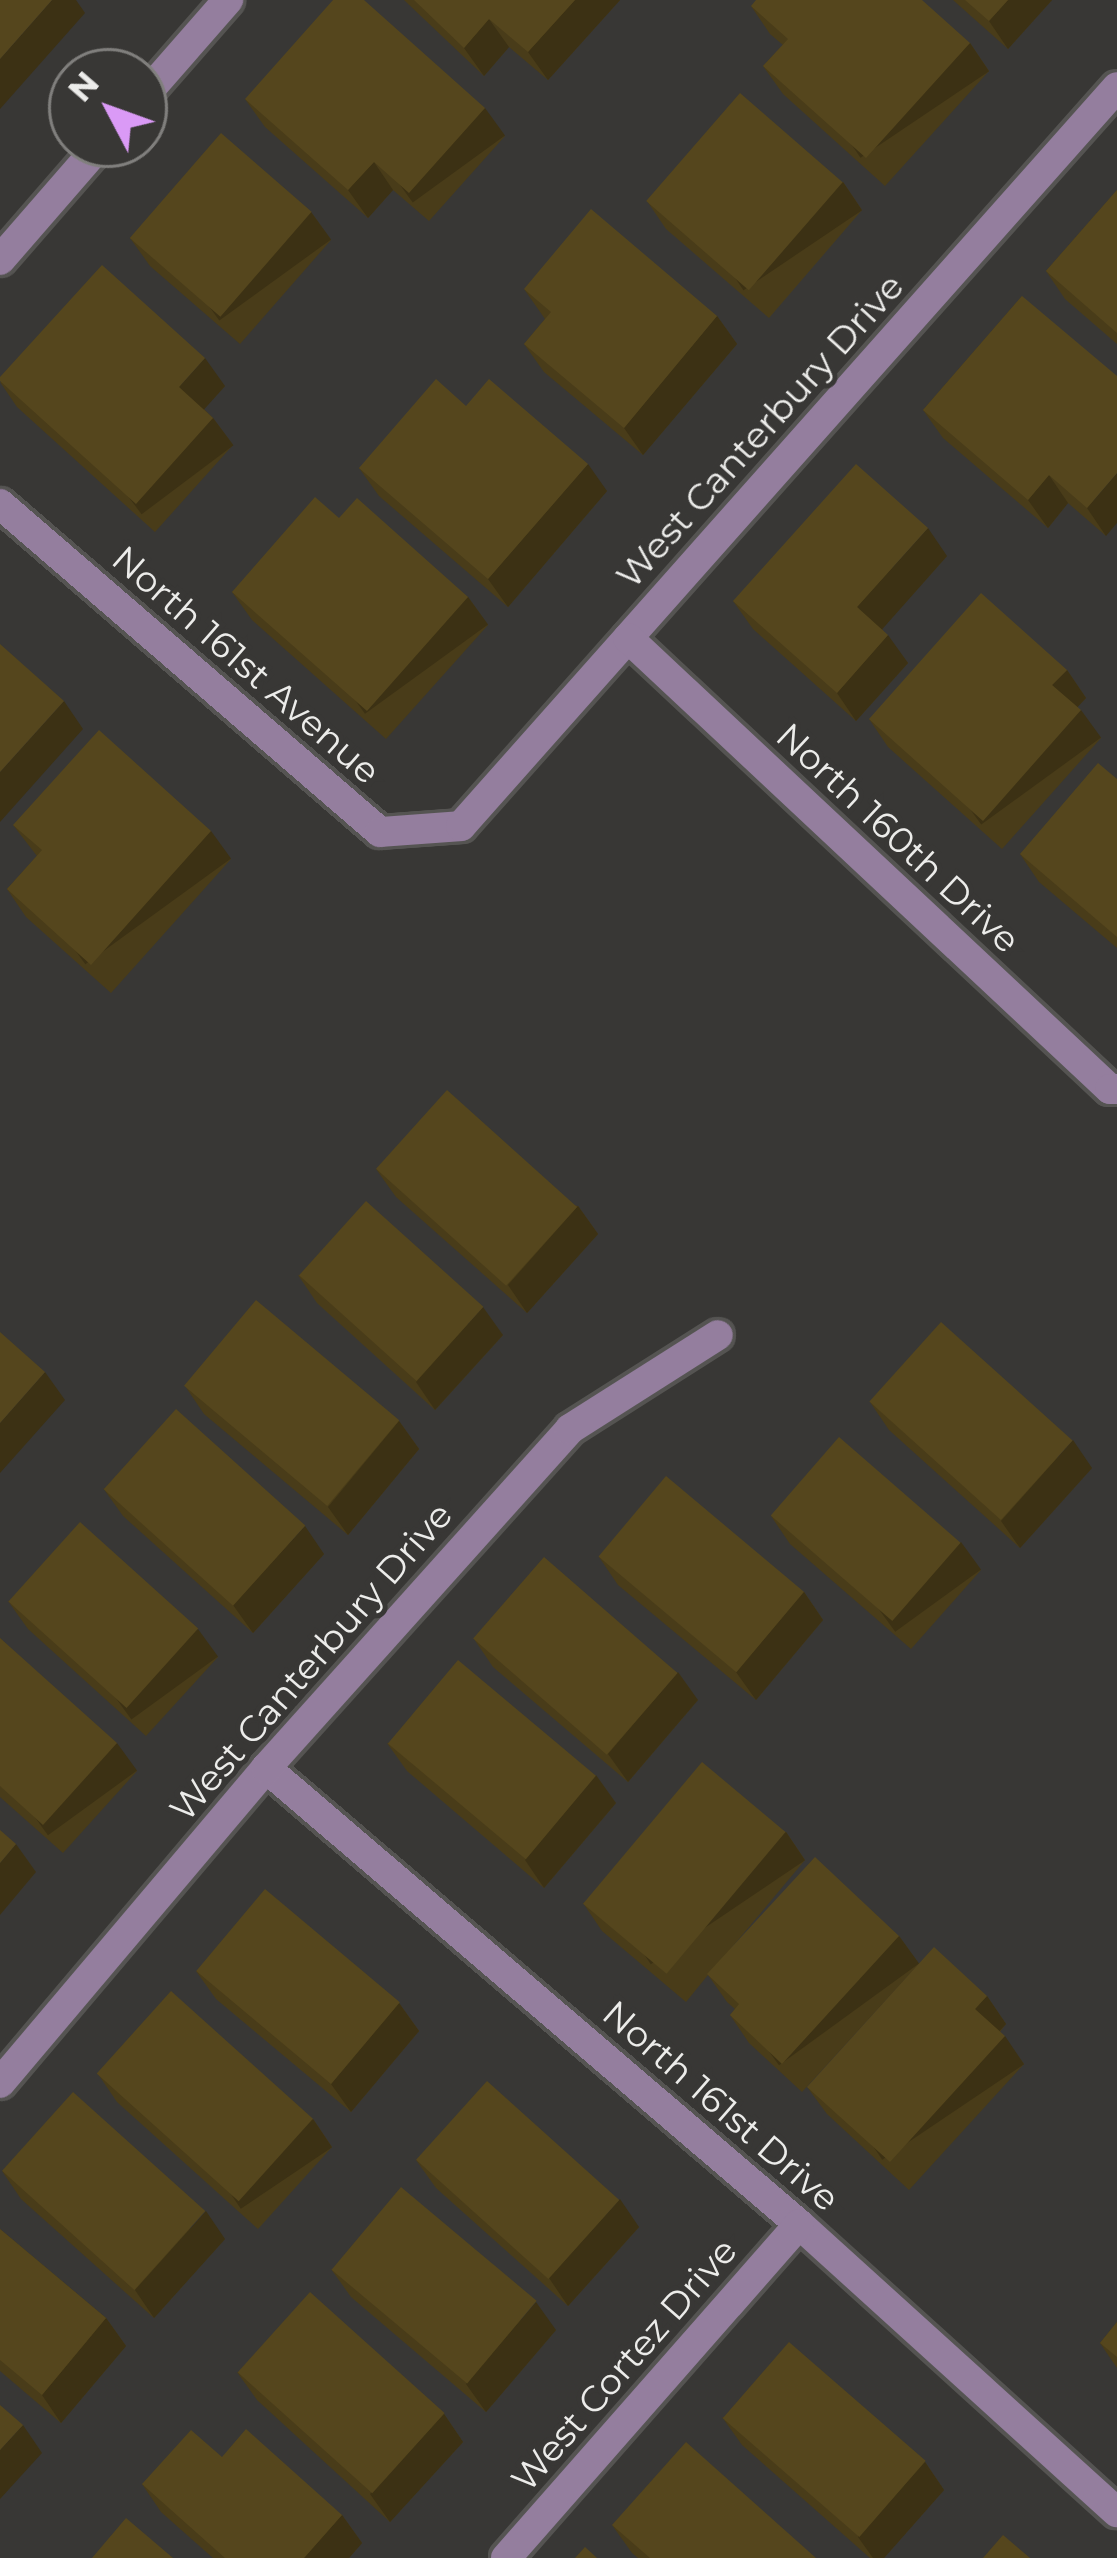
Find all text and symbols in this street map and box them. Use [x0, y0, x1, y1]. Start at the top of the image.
north arrow [48, 48, 168, 168]
text: N [59, 63, 107, 110]
street label: West Canterbury Drive [607, 265, 913, 597]
street label: North 161st Avenue [103, 537, 389, 793]
street label: North 160th Drive [767, 714, 1029, 962]
street label: West Canterbury Drive [161, 1494, 461, 1830]
street label: North 161st Drive [594, 1992, 848, 2220]
street label: West Cortez Drive [502, 2230, 746, 2500]

